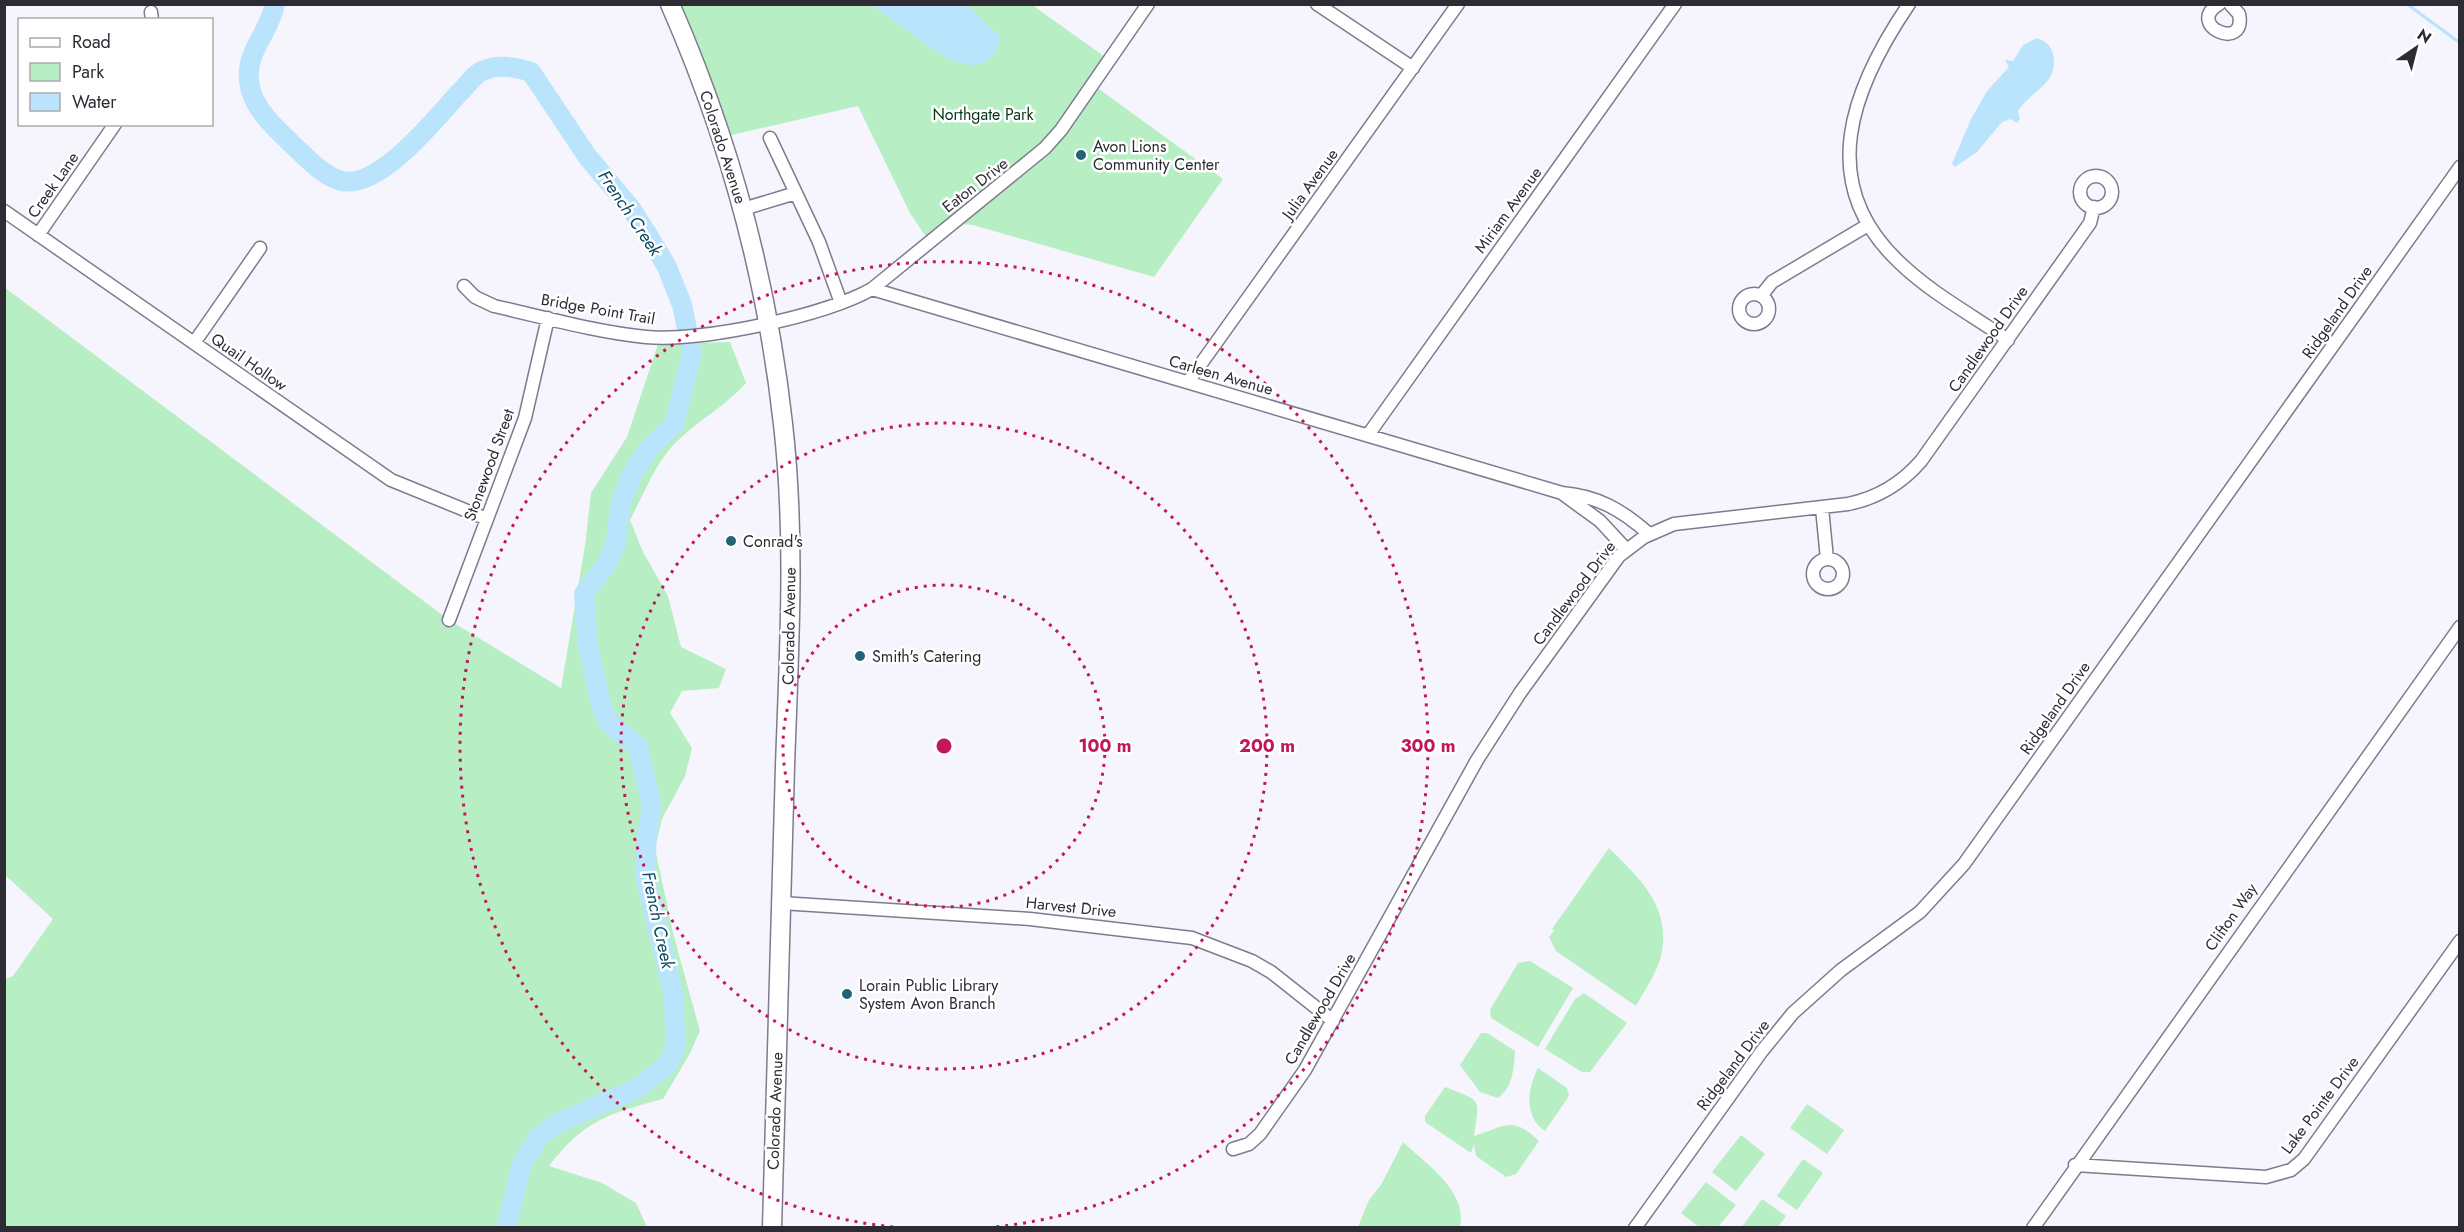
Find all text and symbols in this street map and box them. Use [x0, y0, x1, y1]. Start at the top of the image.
legend [18, 18, 213, 126]
north arrow [2386, 18, 2446, 78]
text: N [2413, 23, 2436, 49]
text: Road [72, 29, 111, 55]
text: Park [72, 59, 104, 85]
street label: Colorado Avenue [694, 87, 752, 207]
text: Water [72, 89, 117, 115]
park label: Northgate Park [932, 103, 1034, 126]
place label: Avon Lions Community Center [1093, 135, 1220, 176]
street label: Julia Avenue [1275, 144, 1344, 226]
street label: Creek Lane [22, 147, 84, 223]
marker: Avon Lions Community Center [1074, 148, 1088, 162]
street label: Eaton Drive [937, 152, 1013, 218]
street label: Miriam Avenue [1469, 162, 1547, 258]
water label: French Creek [592, 165, 669, 262]
street label: Ridgeland Drive [2296, 261, 2378, 363]
street label: Candlewood Drive [1943, 281, 2033, 397]
street label: Bridge Point Trail [539, 288, 657, 330]
street label: Quail Hollow [206, 327, 292, 397]
street label: Carleen Avenue [1166, 349, 1276, 401]
street label: Stonewood Street [458, 405, 520, 524]
place label: Conrad's [743, 530, 803, 553]
marker: Conrad's [724, 534, 738, 548]
street label: Candlewood Drive [1527, 536, 1621, 650]
street label: Colorado Avenue [776, 567, 802, 685]
place label: Smith's Catering [872, 645, 981, 668]
marker: Smith's Catering [853, 649, 867, 663]
street label: Ridgeland Drive [2014, 657, 2096, 759]
text: 100 m [1078, 733, 1132, 759]
text: 200 m [1239, 733, 1295, 759]
text: 300 m [1400, 733, 1456, 759]
centre of rings [934, 736, 954, 756]
water label: French Creek [635, 869, 681, 972]
street label: Clifton Way [2199, 878, 2263, 956]
street label: Harvest Drive [1025, 891, 1117, 923]
street label: Candlewood Drive [1279, 949, 1361, 1069]
place label: Lorain Public Library System Avon Branch [859, 974, 999, 1015]
marker: Lorain Public Library System Avon Branch [840, 987, 854, 1001]
street label: Ridgeland Drive [1691, 1015, 1775, 1115]
street label: Lake Pointe Drive [2276, 1051, 2364, 1159]
street label: Colorado Avenue [761, 1052, 789, 1170]

